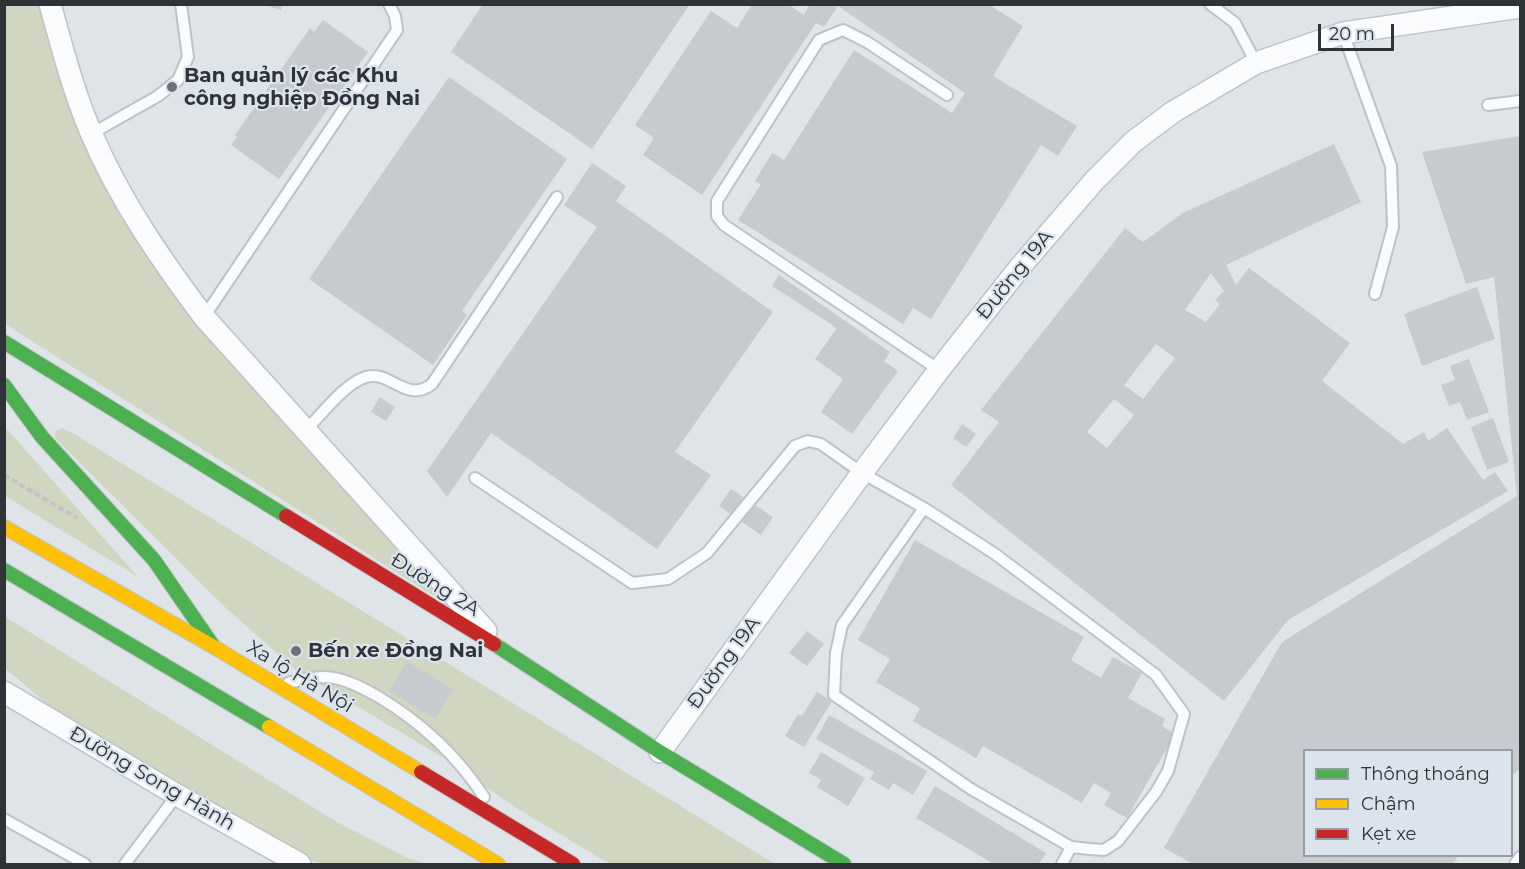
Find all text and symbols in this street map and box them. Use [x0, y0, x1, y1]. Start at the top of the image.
scale bar [1321, 12, 1398, 50]
text: 20 m [1329, 23, 1375, 45]
place label: Ban quản lý các Khu công nghiệp Đồng Nai [184, 64, 420, 111]
marker: Ban quản lý các Khu công nghiệp Đồng Nai [165, 80, 179, 94]
street label: Đường 19A [972, 225, 1058, 325]
street label: Đường 2A [386, 548, 484, 622]
street label: Đường 19A [682, 612, 766, 714]
street label: Xa lộ Hà Nội [242, 636, 358, 718]
place label: Bến xe Đồng Nai [308, 639, 483, 663]
marker: Bến xe Đồng Nai [289, 644, 303, 658]
street label: Đường Song Hành [65, 722, 239, 836]
legend [1303, 749, 1513, 857]
text: Thông thoáng [1361, 763, 1490, 785]
text: Chậm [1361, 793, 1416, 815]
text: Kẹt xe [1361, 823, 1416, 845]

